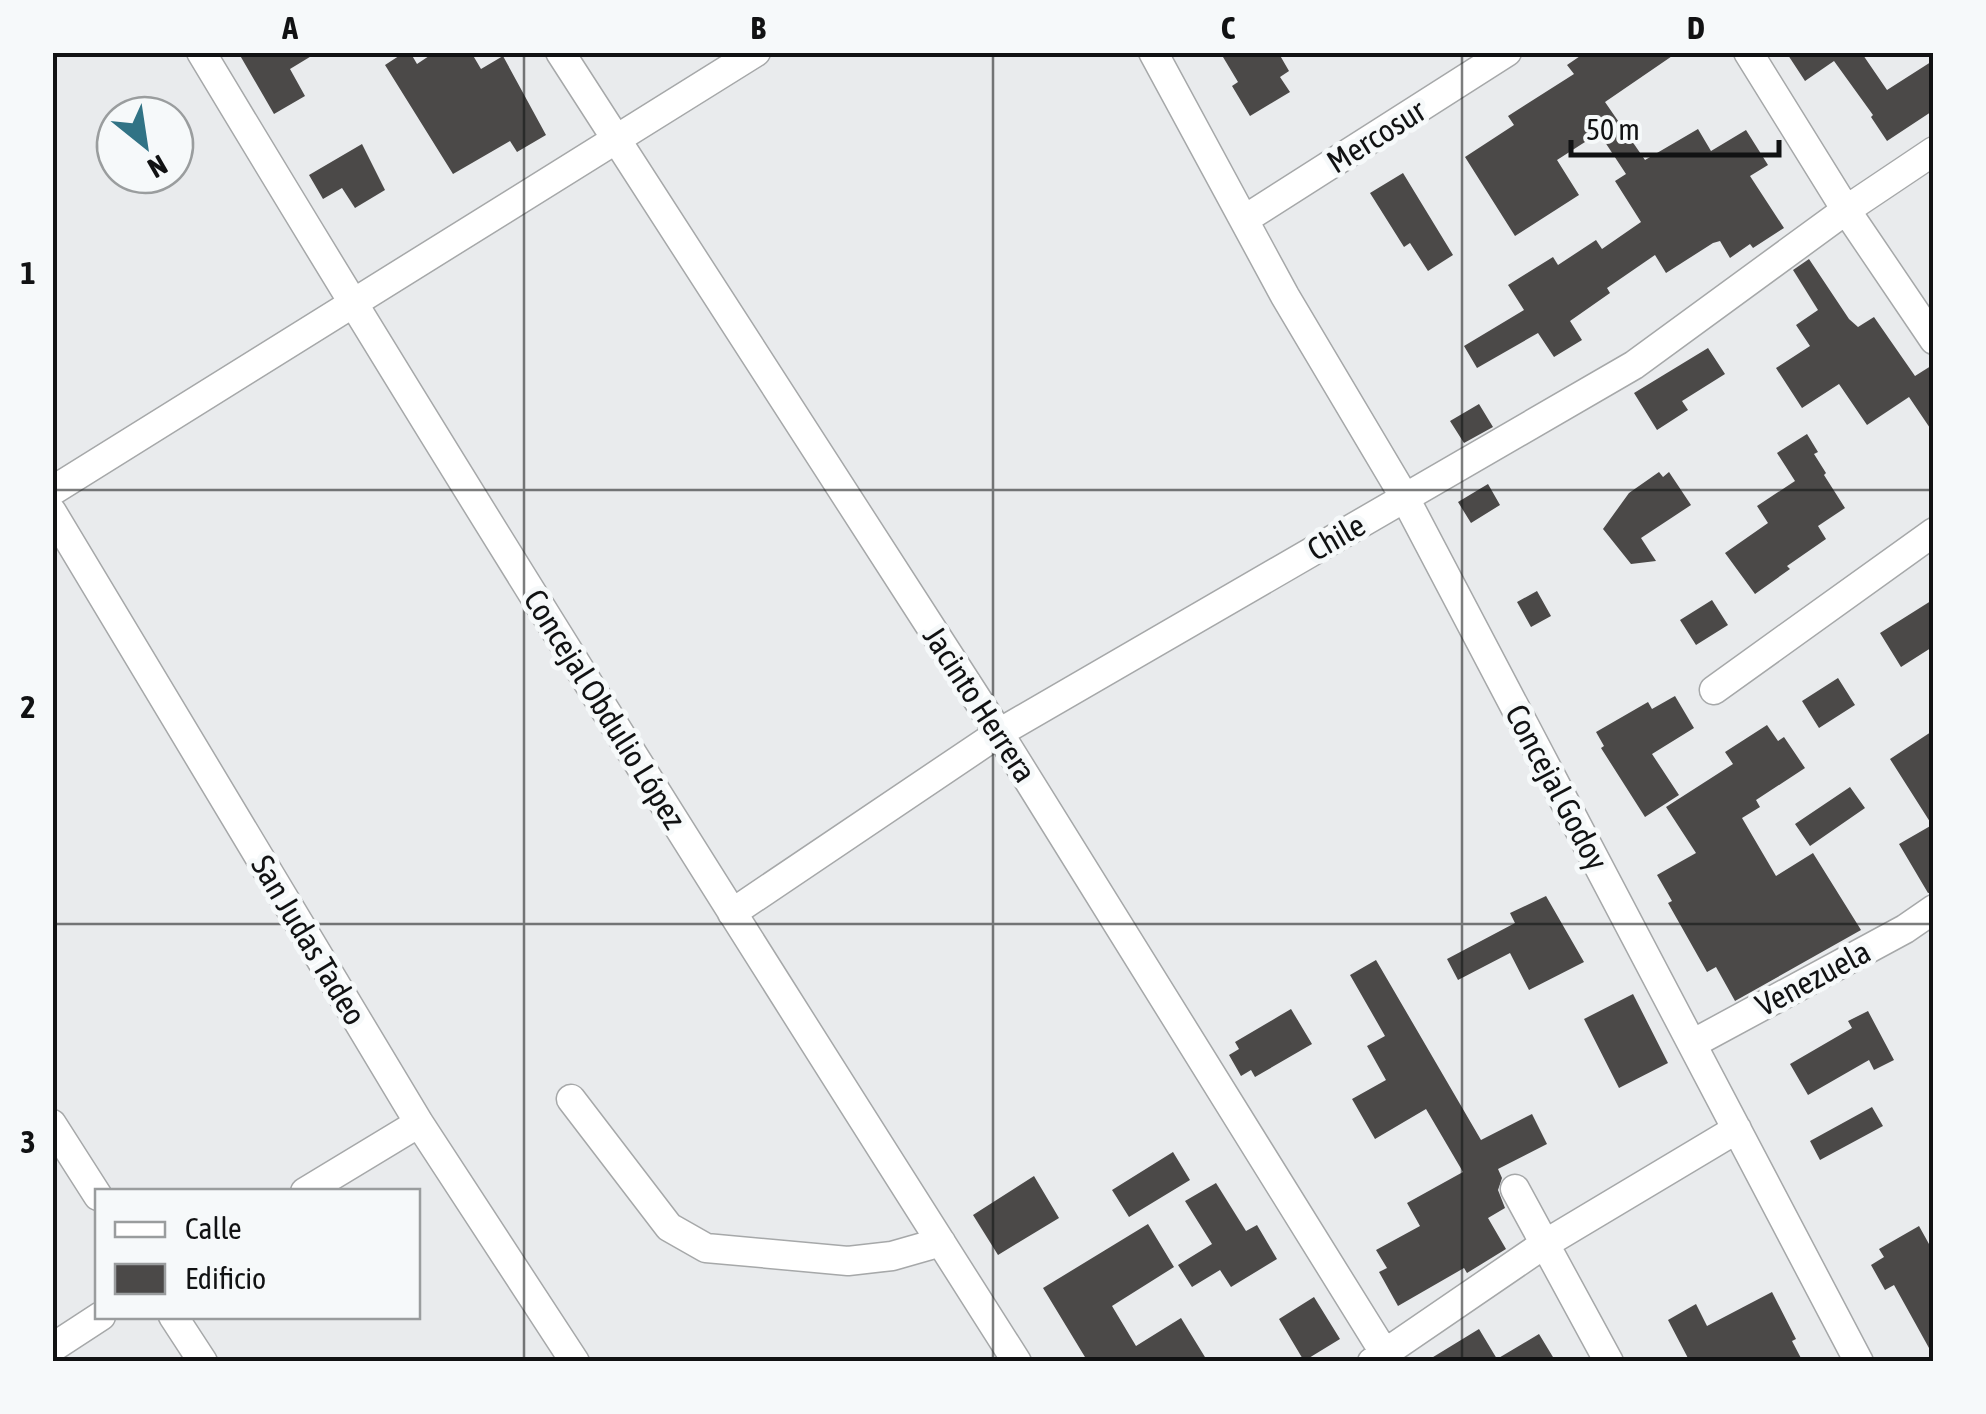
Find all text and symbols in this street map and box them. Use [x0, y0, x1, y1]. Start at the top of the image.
text: A [281, 9, 298, 46]
text: B [750, 9, 766, 46]
text: C [1221, 9, 1236, 46]
text: D [1687, 9, 1705, 46]
street label: Mercosur [1320, 91, 1432, 180]
north arrow [95, 95, 195, 195]
scale bar [1571, 95, 1778, 157]
text: 50 m [1586, 112, 1640, 146]
text: N [142, 149, 173, 185]
text: 1 [20, 254, 36, 291]
street label: Chile [1301, 506, 1371, 568]
street label: Concejal Obdulio López [516, 583, 694, 836]
street label: Jacinto Herrera [916, 619, 1044, 789]
text: 2 [20, 688, 36, 725]
street label: Concejal Godoy [1498, 698, 1616, 876]
street label: San Judas Tadeo [244, 849, 374, 1031]
street label: Venezuela [1749, 933, 1877, 1023]
text: 3 [20, 1123, 36, 1160]
legend [95, 1189, 420, 1319]
text: Calle [185, 1211, 242, 1245]
text: Edificio [185, 1261, 266, 1295]

